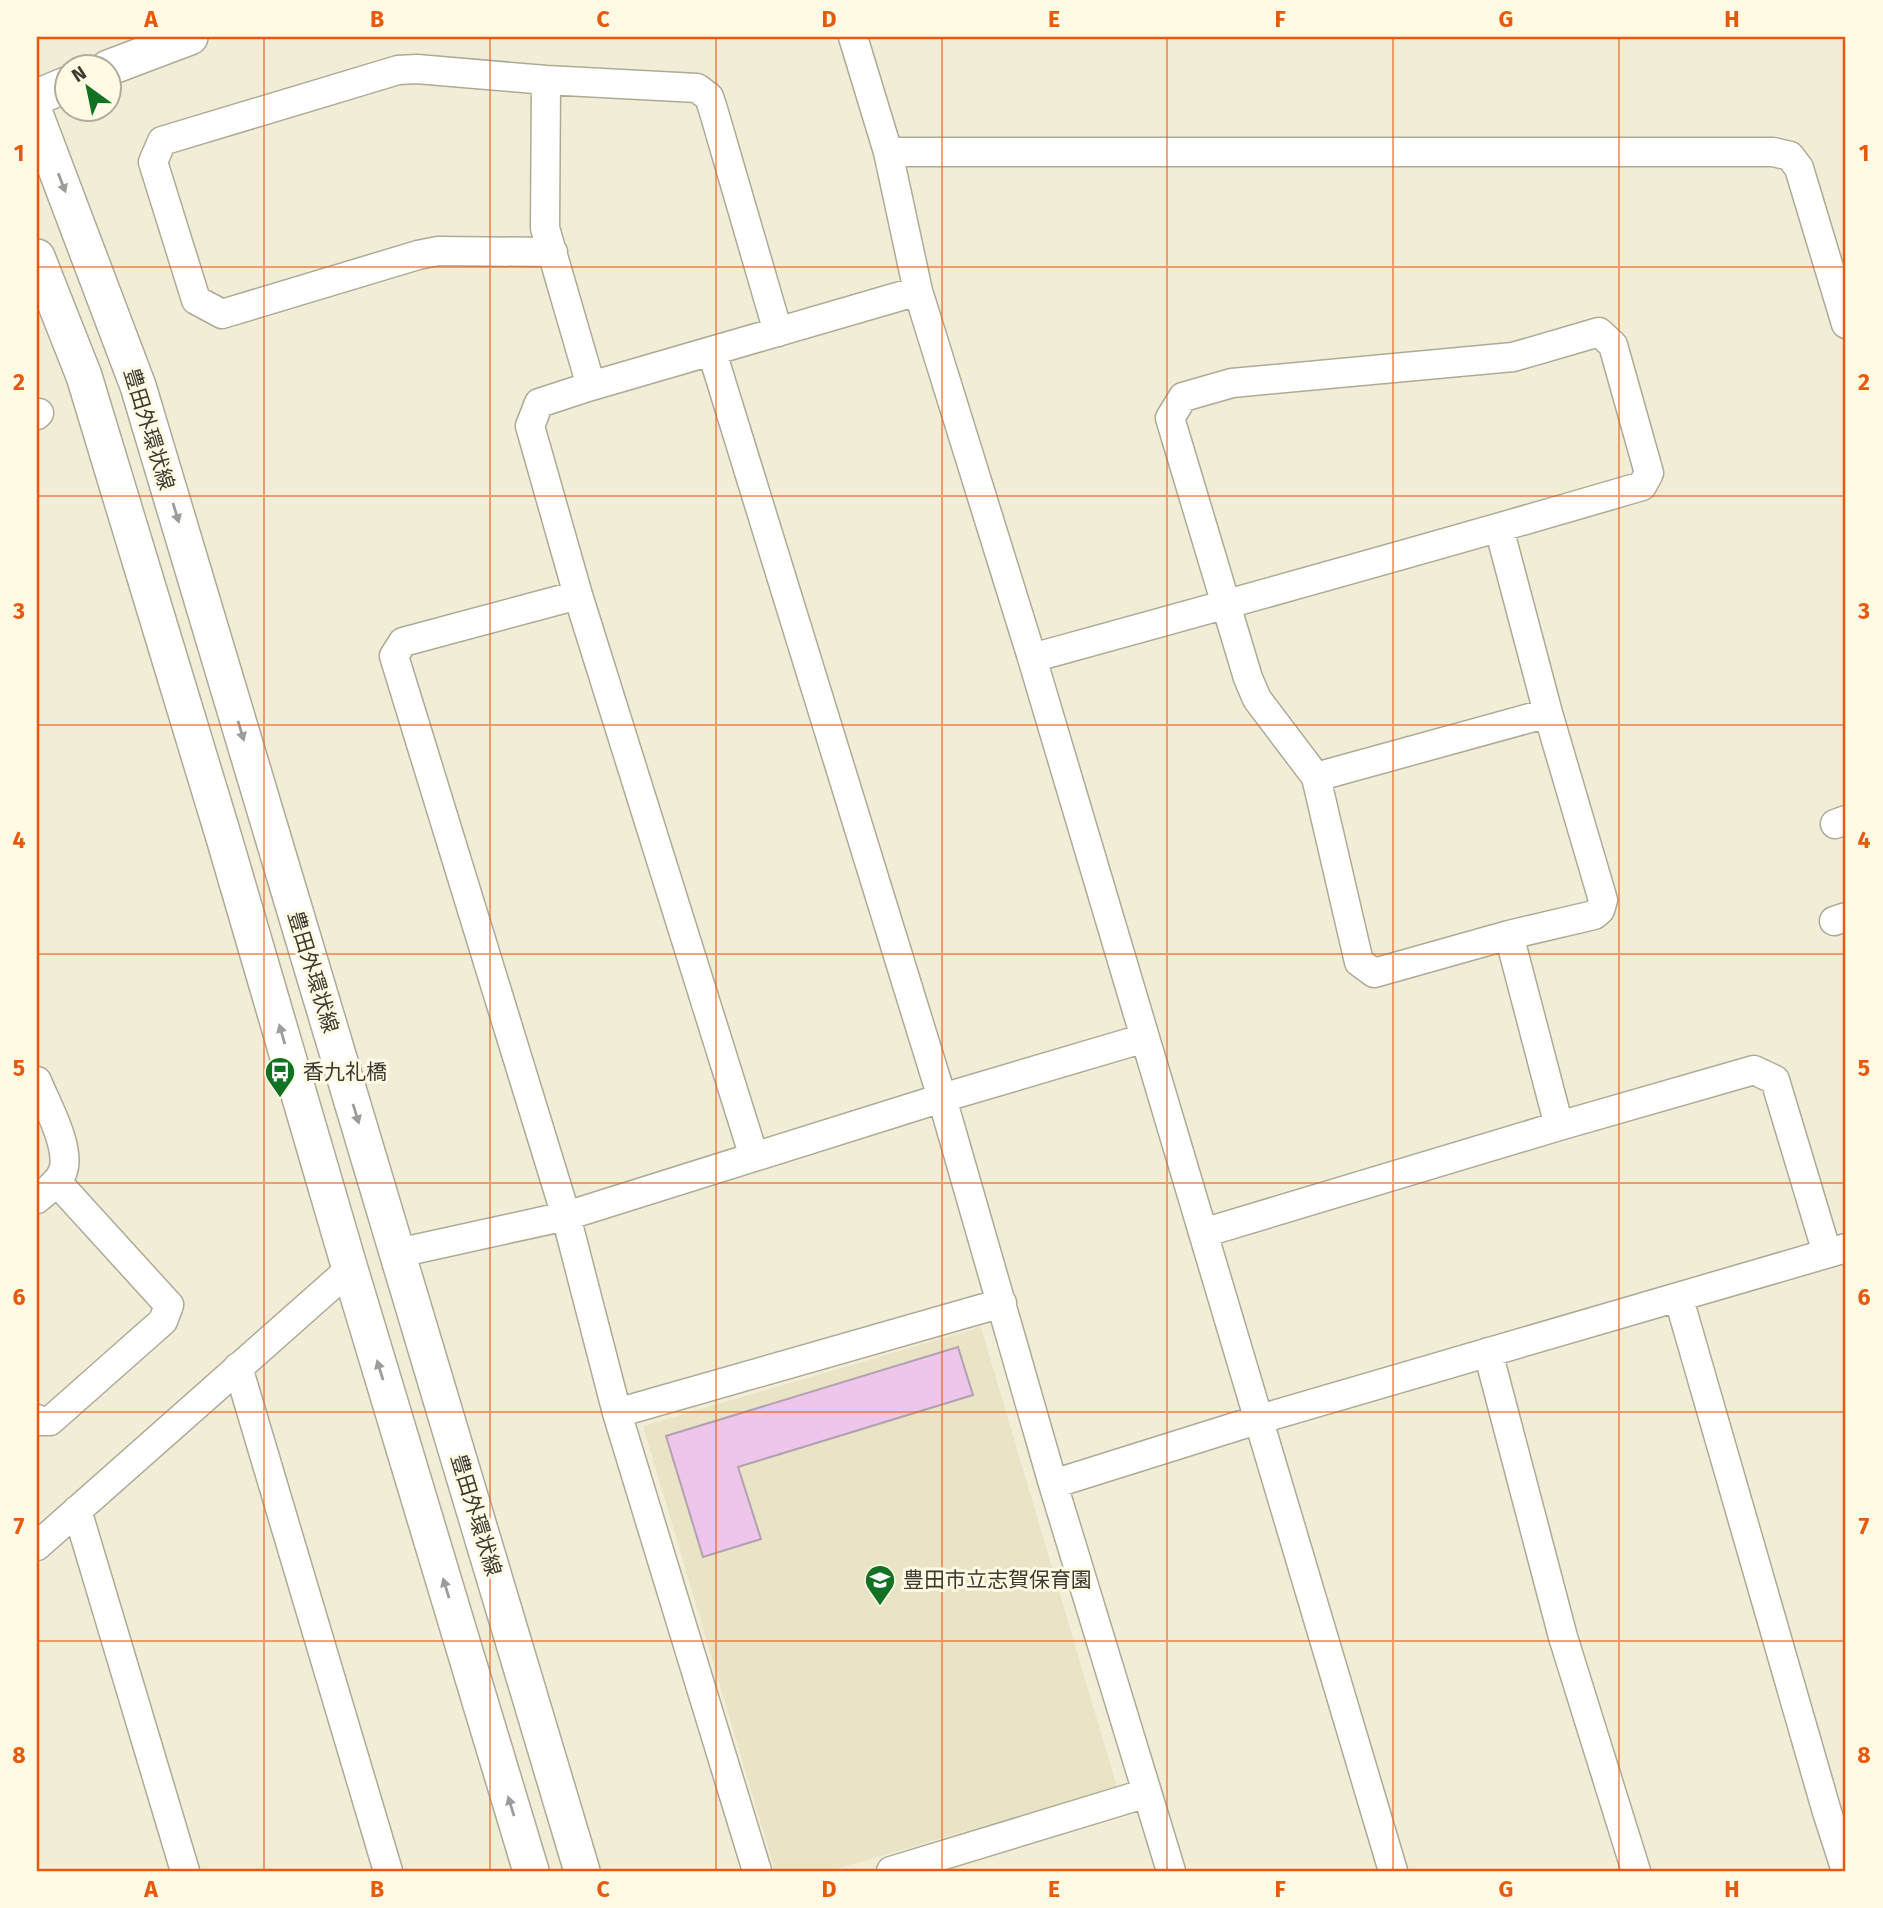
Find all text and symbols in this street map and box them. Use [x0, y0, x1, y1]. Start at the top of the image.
text: A [143, 5, 158, 33]
text: B [370, 5, 384, 33]
text: C [596, 5, 610, 33]
text: D [822, 5, 837, 33]
text: E [1048, 5, 1060, 33]
text: F [1274, 5, 1286, 33]
text: G [1499, 5, 1513, 33]
text: H [1724, 5, 1740, 33]
north arrow [52, 52, 122, 122]
text: N [67, 61, 91, 87]
text: 1 [14, 139, 24, 167]
text: 1 [1859, 139, 1869, 167]
one-way arrow [56, 172, 67, 193]
street label: 豊田外環状線 [118, 365, 180, 493]
text: 2 [13, 368, 25, 396]
text: 2 [1858, 368, 1870, 396]
one-way arrow [171, 503, 181, 524]
text: 3 [12, 597, 25, 625]
text: 3 [1857, 597, 1870, 625]
one-way arrow [237, 721, 247, 742]
text: 4 [13, 826, 26, 854]
text: 4 [1858, 826, 1871, 854]
street label: 豊田外環状線 [282, 908, 344, 1036]
one-way arrow [276, 1024, 286, 1045]
text: 5 [13, 1054, 25, 1082]
text: 5 [1858, 1054, 1870, 1082]
bus stop icon: 香九礼橋 [263, 1055, 297, 1099]
place label: 香九礼橋 [303, 1059, 387, 1085]
one-way arrow [351, 1103, 361, 1124]
text: 6 [13, 1283, 26, 1311]
text: 6 [1858, 1283, 1871, 1311]
one-way arrow [375, 1359, 385, 1380]
street label: 豊田外環状線 [445, 1451, 507, 1579]
text: 7 [14, 1512, 25, 1540]
text: 7 [1859, 1512, 1870, 1540]
school or university icon: 豊田市立志賀保育園 [863, 1563, 897, 1607]
place label: 豊田市立志賀保育園 [903, 1567, 1092, 1593]
one-way arrow [440, 1577, 450, 1598]
text: 8 [12, 1741, 26, 1769]
text: 8 [1857, 1741, 1871, 1769]
one-way arrow [506, 1795, 516, 1816]
text: A [143, 1875, 158, 1903]
text: B [370, 1875, 384, 1903]
text: C [596, 1875, 610, 1903]
text: D [822, 1875, 837, 1903]
text: E [1048, 1875, 1060, 1903]
text: F [1274, 1875, 1286, 1903]
text: G [1499, 1875, 1513, 1903]
text: H [1724, 1875, 1740, 1903]

